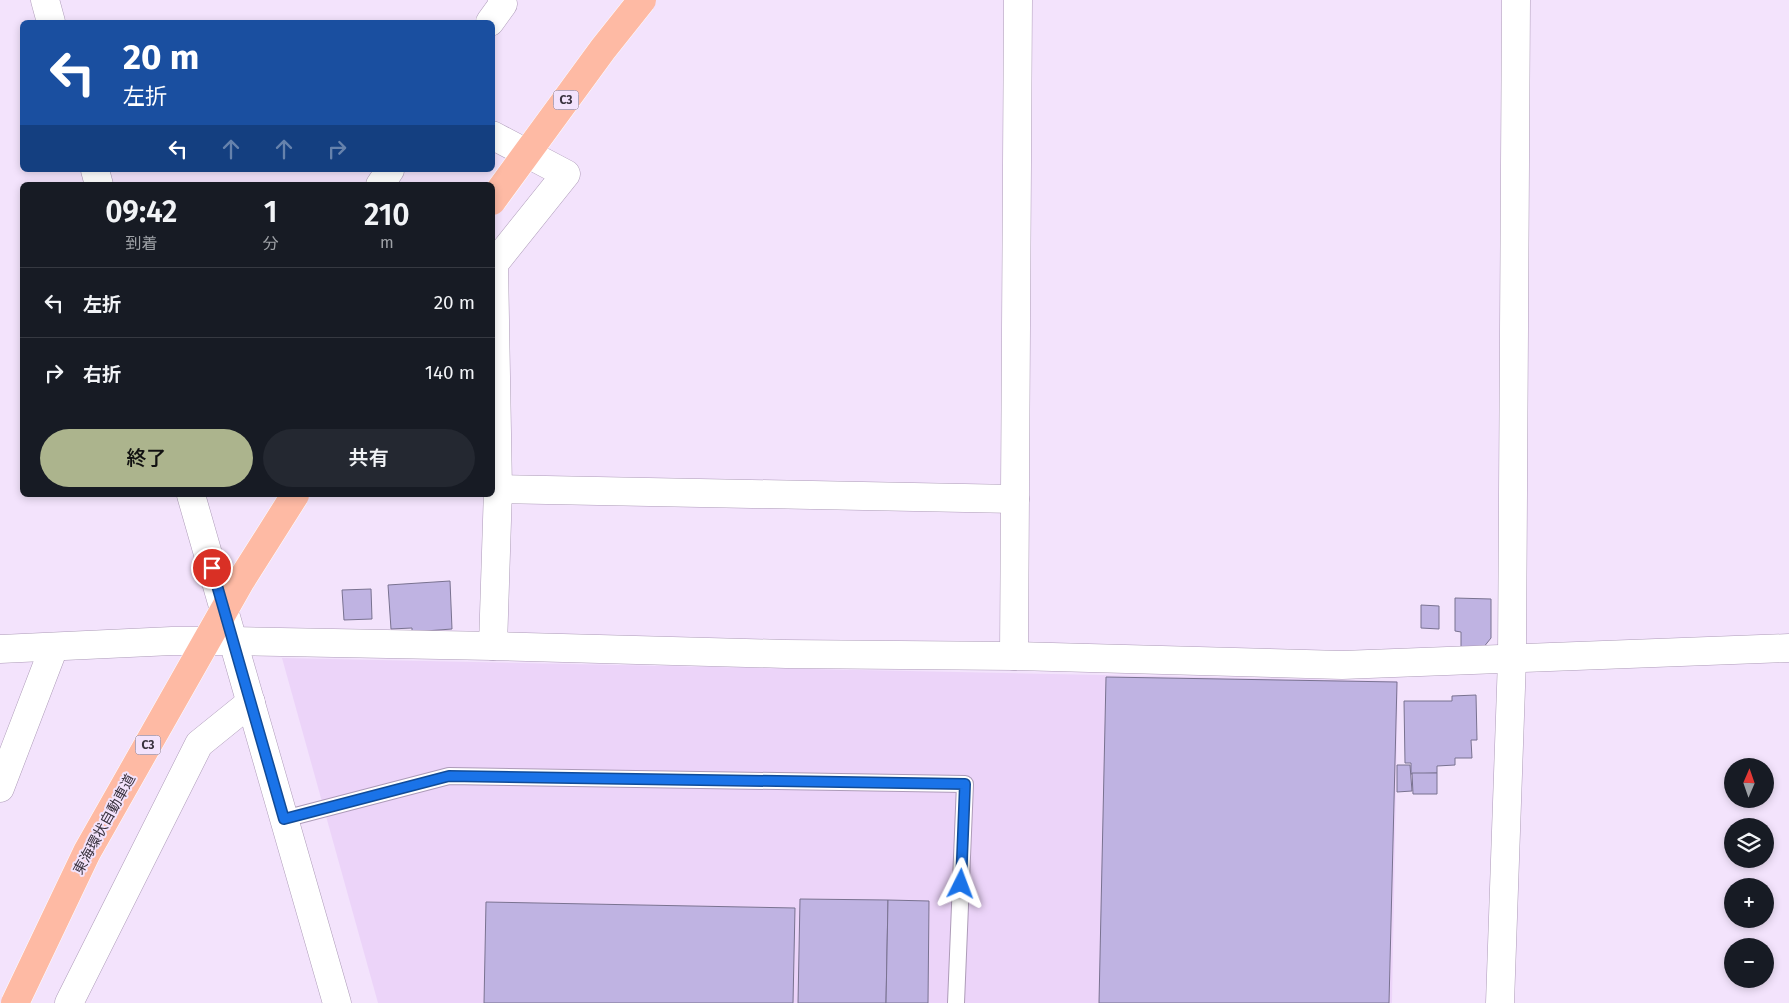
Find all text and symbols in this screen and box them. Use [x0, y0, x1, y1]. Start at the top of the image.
text: 20 m [123, 36, 199, 78]
icon: left [40, 40, 105, 105]
text: 左折 [123, 83, 167, 110]
road number: C3 [554, 90, 578, 110]
icon: left [164, 135, 192, 163]
icon: ahead [217, 135, 245, 163]
icon: ahead [270, 135, 298, 163]
icon: right [323, 135, 351, 163]
text: 09:42 [105, 194, 177, 230]
text: 1 [264, 194, 278, 230]
text: 210 [364, 197, 410, 233]
text: m [380, 233, 394, 252]
text: 到着 [125, 234, 157, 253]
text: 分 [263, 234, 279, 253]
icon: left [40, 289, 68, 317]
text: 20 m [434, 291, 475, 314]
text: 左折 [83, 293, 121, 316]
icon: right [40, 359, 68, 387]
text: 140 m [425, 361, 475, 384]
text: 右折 [83, 363, 121, 386]
button: 終了 [40, 429, 253, 487]
button: 共有 [263, 429, 475, 487]
pin [191, 547, 233, 589]
icon: arrive [198, 554, 226, 582]
road number: C3 [136, 736, 160, 754]
north arrow [1724, 758, 1774, 808]
map controls [1724, 758, 1774, 988]
street label: 東海環状自動車道 [70, 771, 139, 877]
button: layers [1724, 818, 1774, 868]
position arrow [934, 857, 986, 909]
button: + [1724, 878, 1774, 928]
button: − [1724, 938, 1774, 988]

